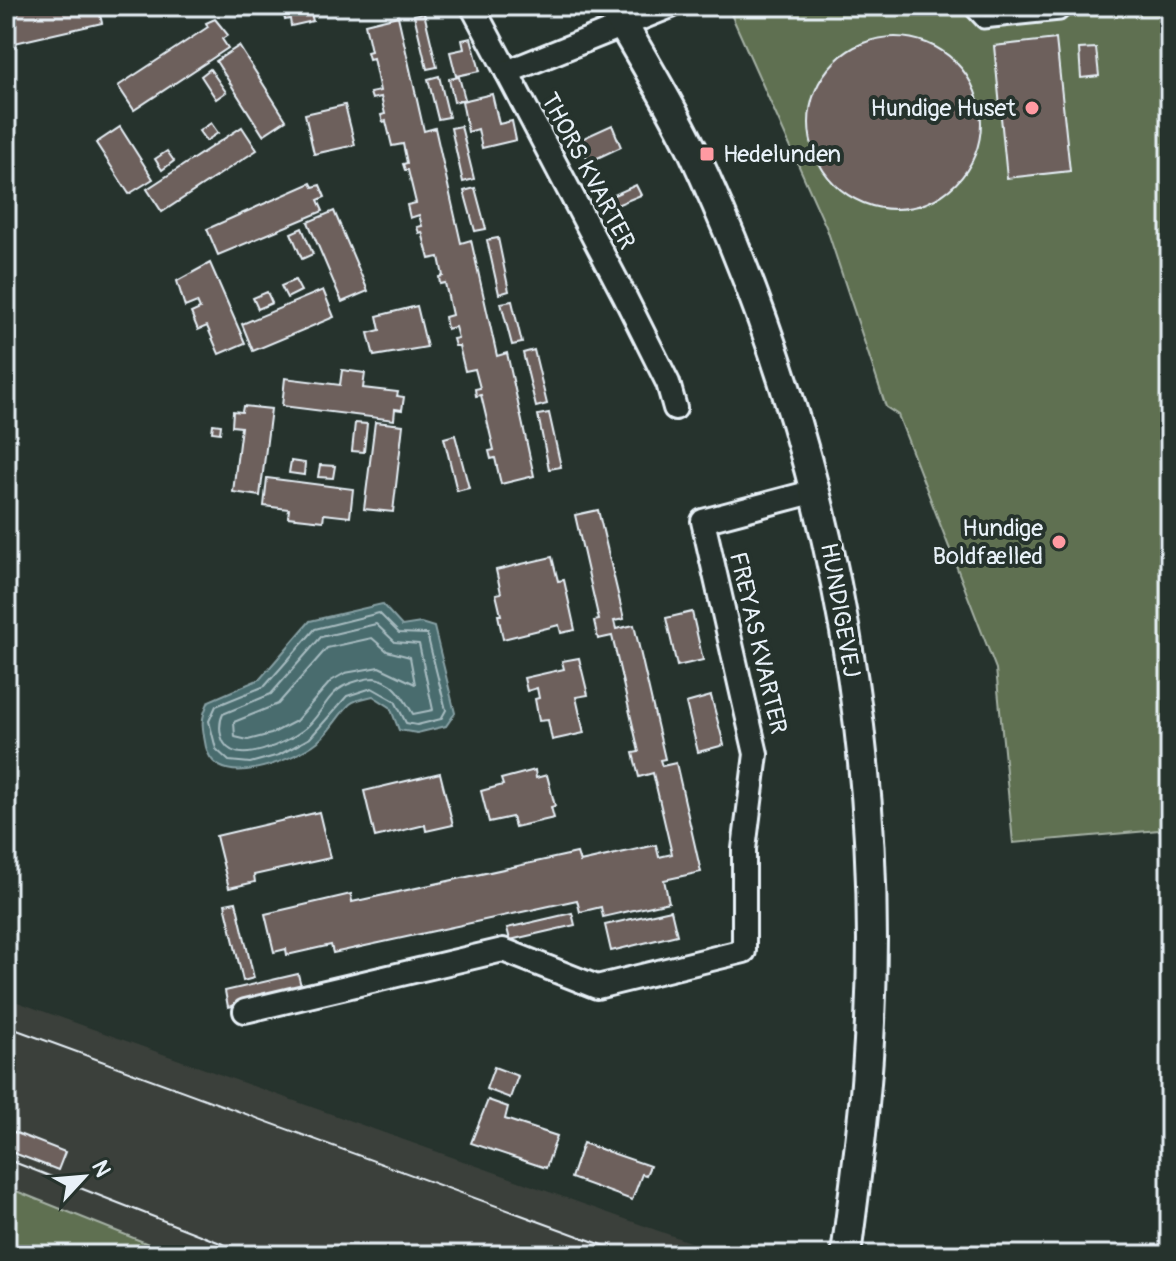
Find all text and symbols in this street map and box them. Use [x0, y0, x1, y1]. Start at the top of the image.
street label: THORS KVARTER [535, 88, 641, 254]
place label: Hundige Huset [871, 94, 1016, 123]
marker: Hundige Huset [1023, 99, 1041, 117]
place label: Hedelunden [723, 140, 841, 169]
marker: Hedelunden [698, 145, 716, 163]
place label: Hundige Boldfælled [933, 514, 1043, 571]
marker: Hundige Boldfælled [1050, 533, 1068, 551]
street label: HUNDIGEVEJ [814, 541, 866, 679]
street label: FREYAS KVARTER [723, 549, 793, 737]
north arrow [44, 1137, 124, 1217]
text: N [85, 1156, 117, 1182]

